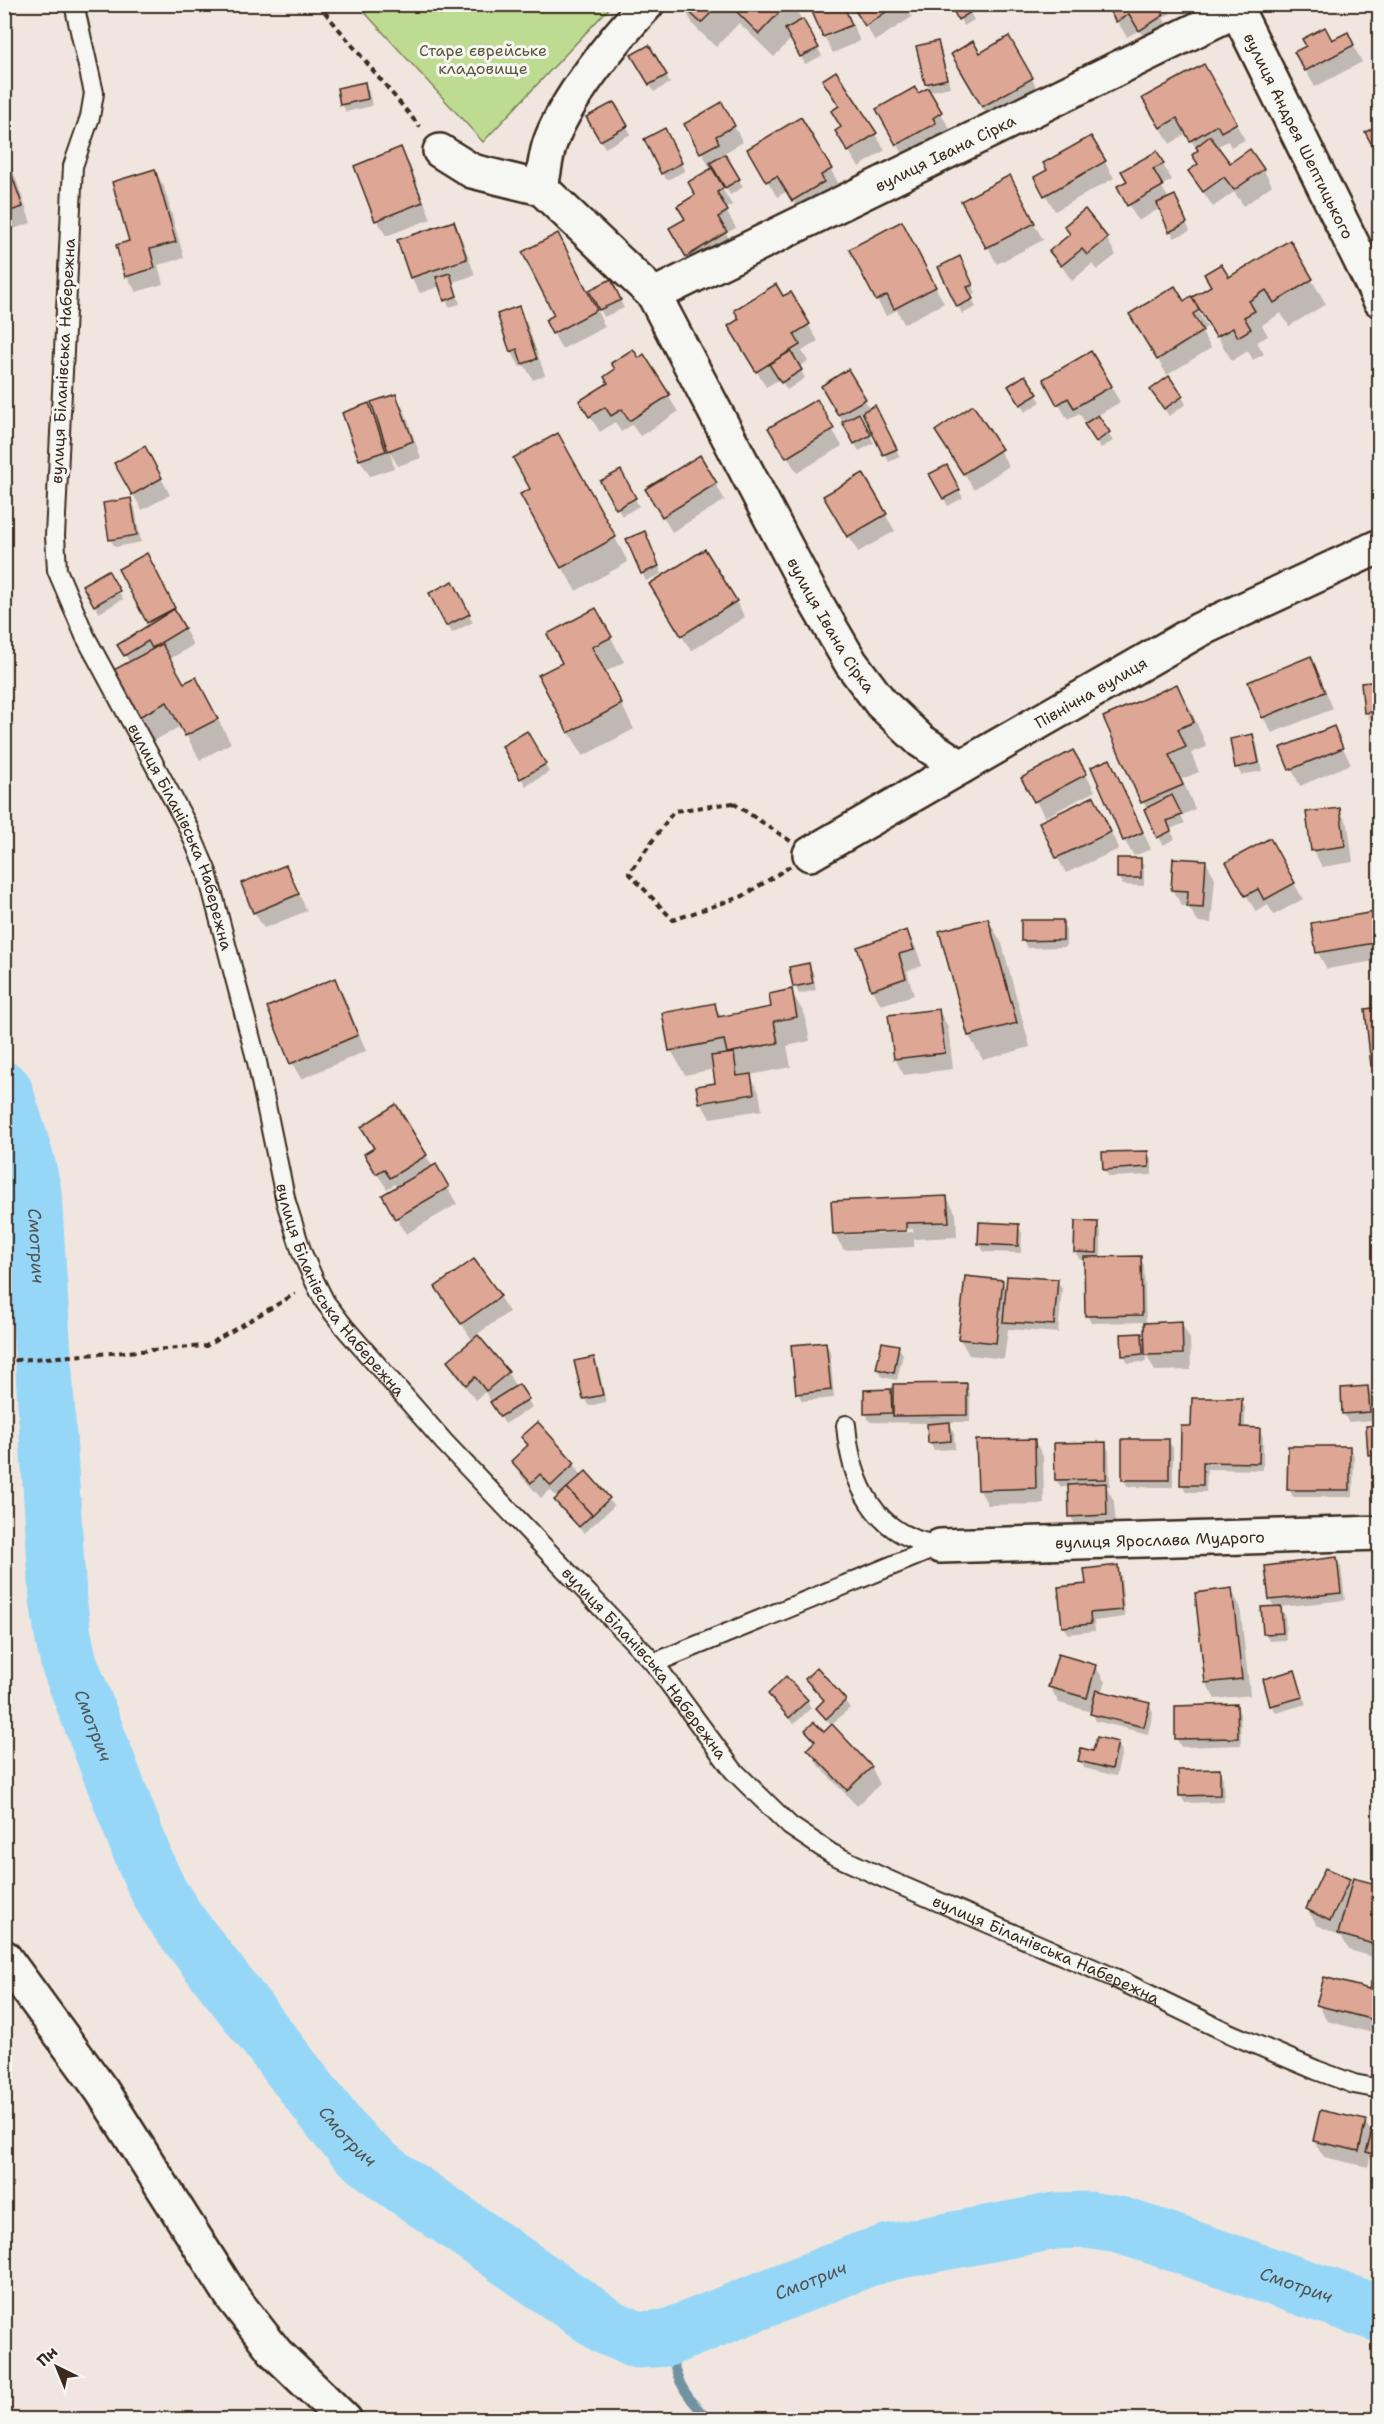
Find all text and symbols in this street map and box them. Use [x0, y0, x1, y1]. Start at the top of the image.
street label: вулиця Андрея Шептицького [1239, 29, 1359, 243]
park label: Старе єврейське кладовище [419, 40, 547, 79]
street label: вулиця Івана Сірка [871, 109, 1019, 196]
street label: вулиця Біланівська Набережна [46, 238, 80, 484]
street label: вулиця Івана Сірка [783, 554, 880, 697]
street label: Північна вулиця [1031, 652, 1151, 733]
street label: вулиця Біланівська Набережна [123, 719, 238, 953]
street label: вулиця Біланівська Набережна [272, 1181, 410, 1400]
water label: Смотрич [22, 1207, 51, 1284]
street label: вулиця Ярослава Мудрого [1055, 1526, 1265, 1553]
street label: вулиця Біланівська Набережна [557, 1562, 732, 1763]
water label: Смотрич [68, 1686, 118, 1766]
street label: вулиця Біланівська Набережна [930, 1890, 1163, 2009]
water label: Смотрич [313, 2101, 382, 2173]
water label: Смотрич [771, 2256, 850, 2306]
water label: Смотрич [1257, 2261, 1336, 2309]
north arrow [27, 2337, 87, 2397]
text: Пн [32, 2342, 62, 2371]

